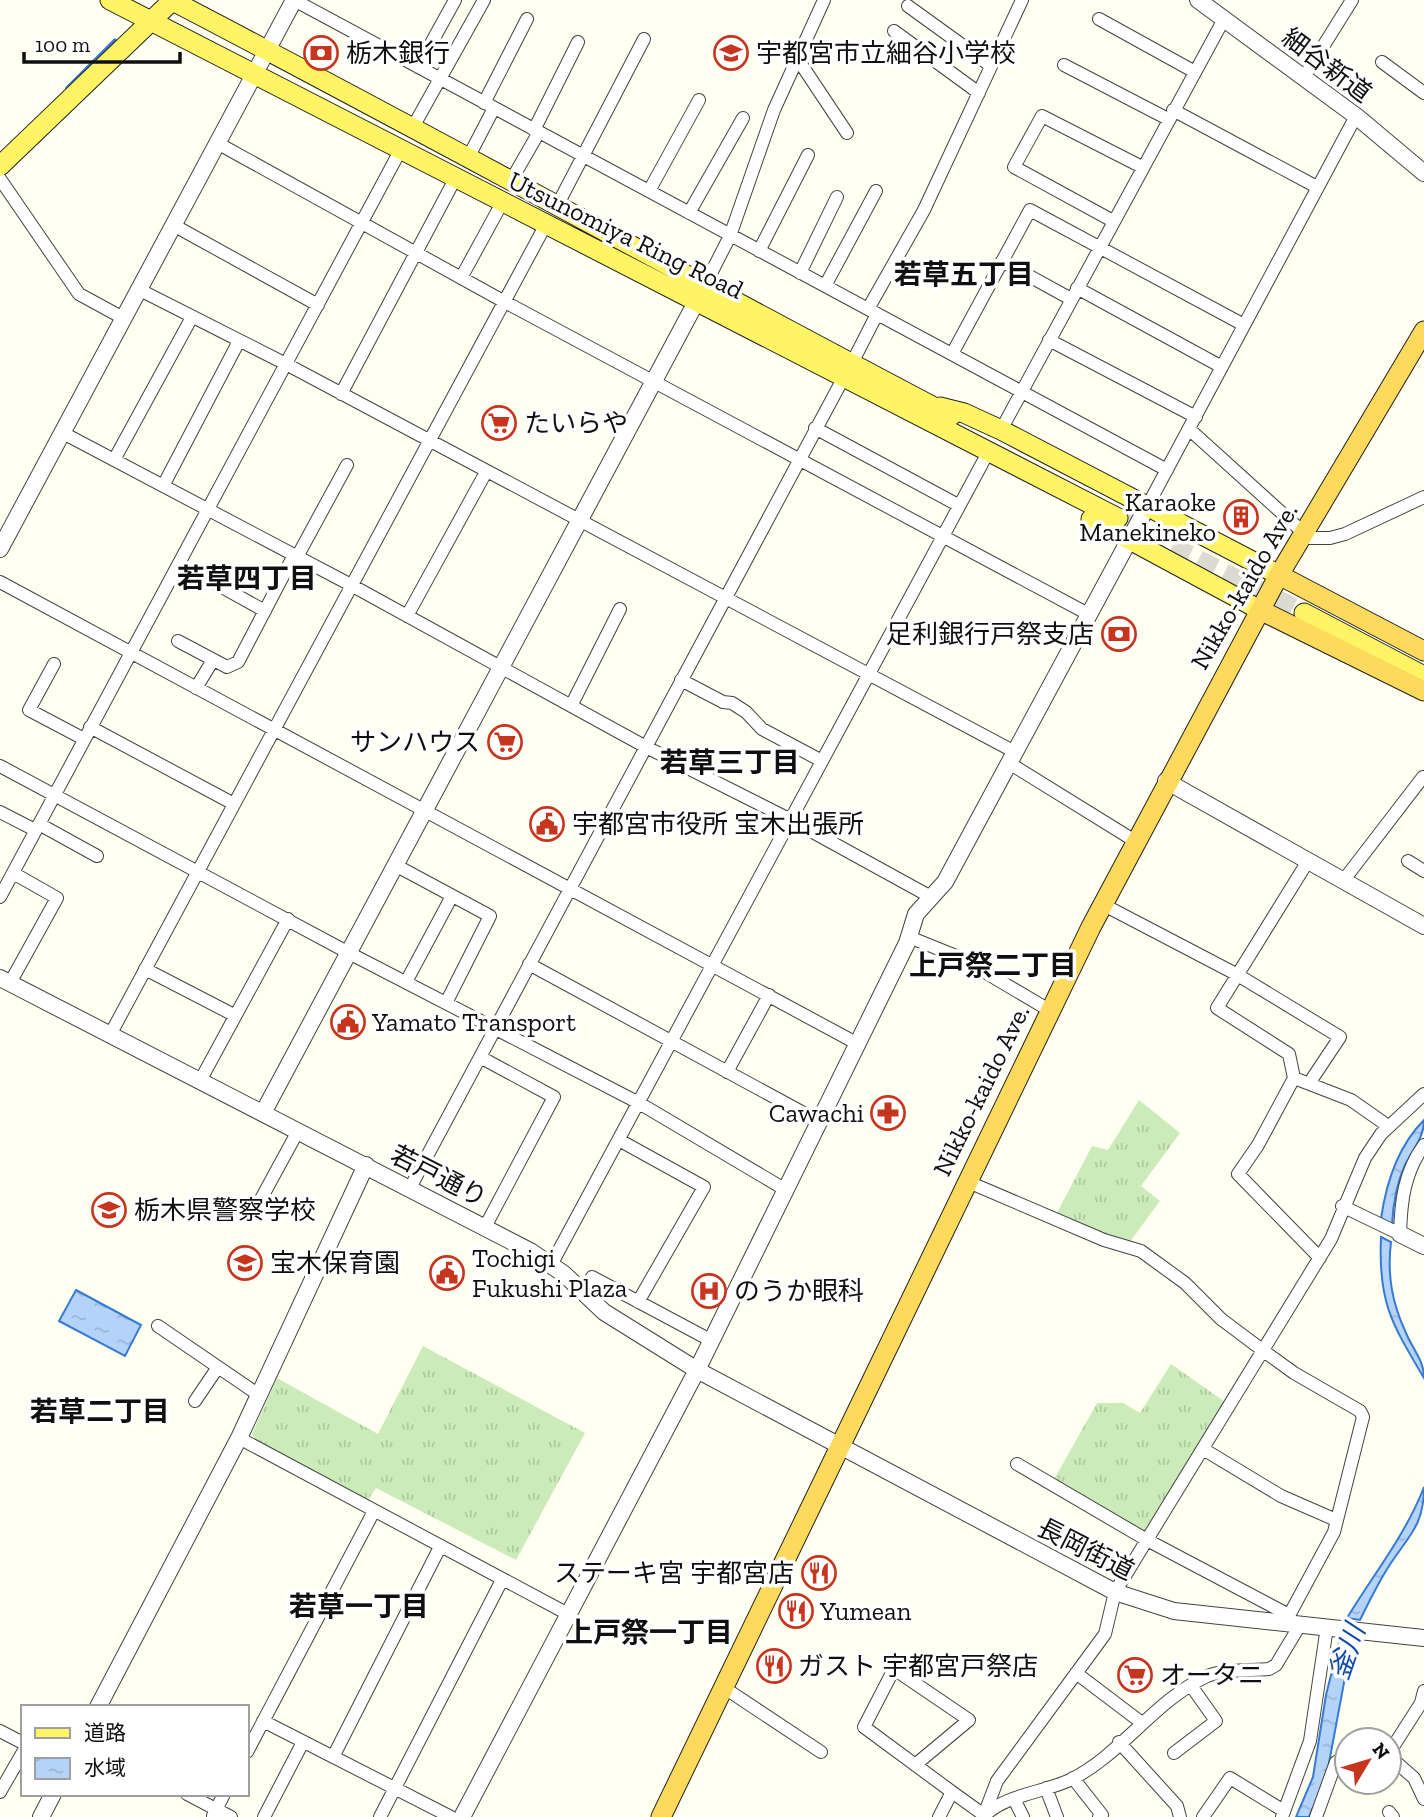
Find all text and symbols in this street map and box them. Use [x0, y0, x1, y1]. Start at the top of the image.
scale bar [24, 21, 180, 65]
street label: 細谷新道 [1276, 21, 1378, 109]
text: 100 m [35, 32, 90, 57]
bank icon: 栃木銀行 [302, 34, 340, 72]
school or university icon: 宇都宮市立細谷小学校 [712, 34, 750, 72]
place label: 栃木銀行 [346, 37, 450, 69]
place label: 宇都宮市立細谷小学校 [756, 37, 1016, 69]
street label: Utsunomiya Ring Road [503, 164, 749, 306]
district label: 若草五丁目 [894, 258, 1034, 291]
supermarket icon: たいらや [480, 404, 518, 442]
place label: たいらや [524, 407, 628, 439]
place label: Karaoke Manekineko [1079, 486, 1216, 548]
street label: Nikko-kaido Ave. [1183, 497, 1305, 675]
building icon: Karaoke Manekineko [1222, 498, 1260, 536]
district label: 若草四丁目 [177, 562, 317, 595]
bank icon: 足利銀行戸祭支店 [1100, 615, 1138, 653]
place label: 足利銀行戸祭支店 [886, 618, 1094, 650]
supermarket icon: サンハウス [486, 723, 524, 761]
place label: サンハウス [350, 726, 480, 758]
district label: 若草三丁目 [660, 746, 800, 779]
public building icon: 宇都宮市役所 宝木出張所 [528, 805, 566, 843]
place label: 宇都宮市役所 宝木出張所 [572, 808, 864, 840]
district label: 上戸祭二丁目 [909, 949, 1077, 982]
street label: Nikko-kaido Ave. [926, 999, 1036, 1181]
public building icon: Yamato Transport [329, 1003, 367, 1041]
place label: Yamato Transport [371, 1006, 576, 1038]
pharmacy icon: Cawachi [869, 1094, 907, 1132]
place label: Cawachi [769, 1097, 864, 1129]
street label: 若戸通り [385, 1138, 493, 1214]
school or university icon: 栃木県警察学校 [90, 1191, 128, 1229]
place label: 栃木県警察学校 [134, 1194, 316, 1226]
place label: Tochigi Fukushi Plaza [472, 1242, 628, 1304]
school or university icon: 宝木保育園 [226, 1244, 264, 1282]
place label: 宝木保育園 [270, 1247, 400, 1279]
public building icon: Tochigi Fukushi Plaza [428, 1254, 466, 1292]
hospital icon: のうか眼科 [690, 1272, 728, 1310]
place label: のうか眼科 [734, 1275, 864, 1307]
district label: 若草二丁目 [30, 1395, 170, 1428]
street label: 長岡街道 [1032, 1511, 1140, 1587]
restaurant icon: ステーキ宮 宇都宮店 [800, 1554, 838, 1592]
place label: ステーキ宮 宇都宮店 [554, 1557, 794, 1589]
district label: 若草一丁目 [289, 1590, 429, 1623]
restaurant icon: Yumean [777, 1592, 815, 1630]
place label: Yumean [819, 1595, 911, 1627]
district label: 上戸祭一丁目 [565, 1616, 733, 1649]
water label: 釜川 [1322, 1617, 1373, 1684]
restaurant icon: ガスト 宇都宮戸祭店 [755, 1647, 793, 1685]
place label: ガスト 宇都宮戸祭店 [798, 1650, 1038, 1682]
supermarket icon: オータニ [1116, 1656, 1154, 1694]
place label: オータニ [1160, 1659, 1264, 1691]
legend [21, 1705, 248, 1796]
text: 道路 [84, 1720, 126, 1745]
north arrow [1333, 1726, 1403, 1796]
text: N [1367, 1738, 1395, 1764]
text: 水域 [84, 1755, 126, 1780]

